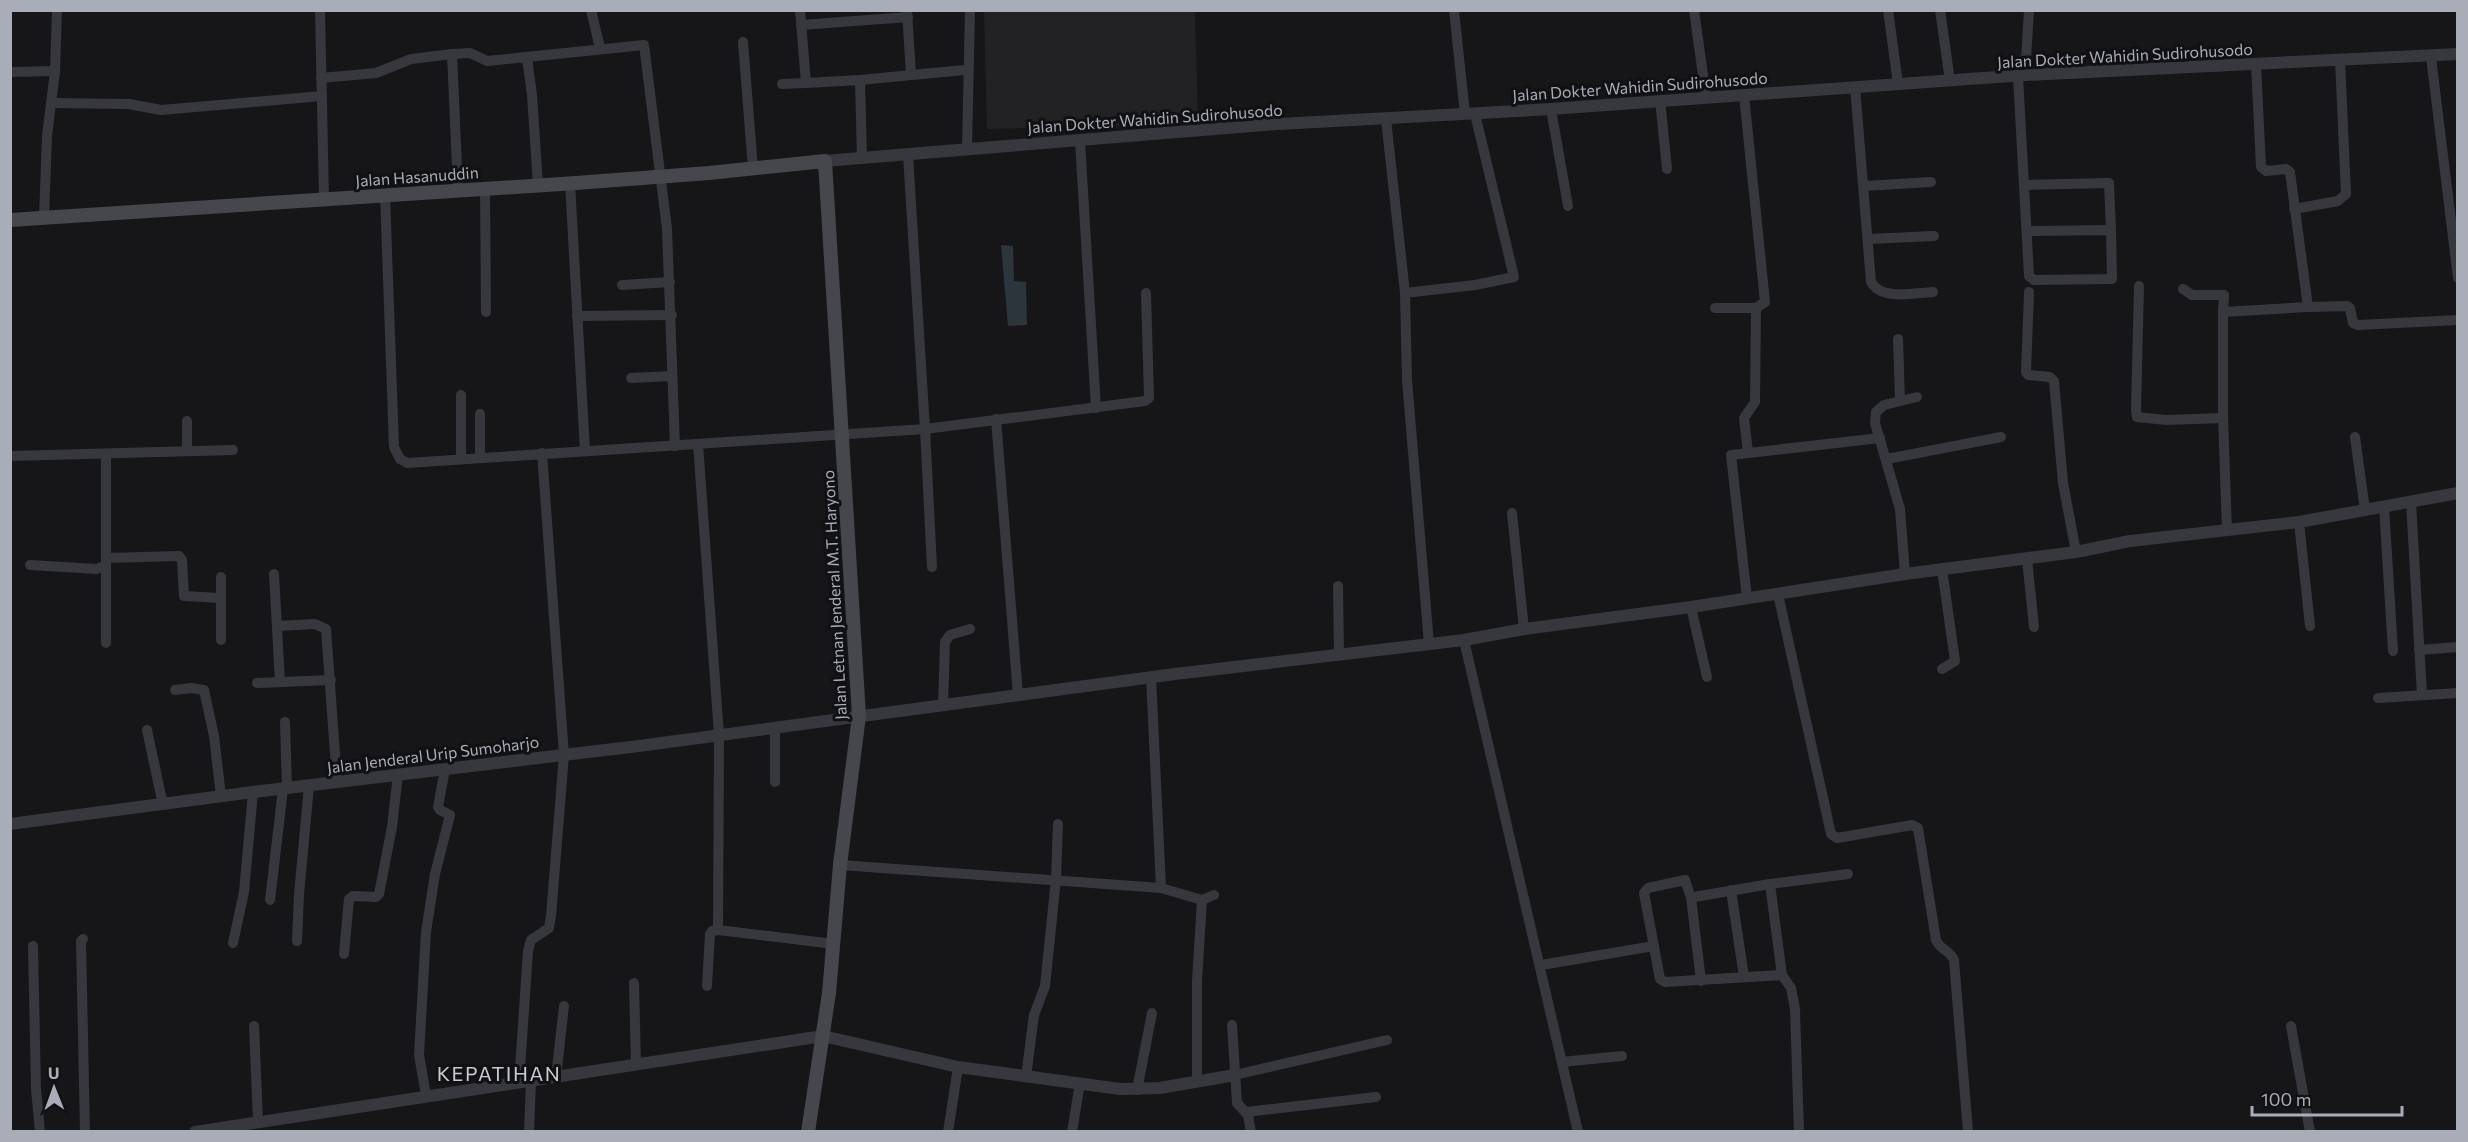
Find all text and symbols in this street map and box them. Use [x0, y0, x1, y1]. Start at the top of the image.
street label: Jalan Dokter Wahidin Sudirohusodo [1997, 39, 2253, 71]
street label: Jalan Dokter Wahidin Sudirohusodo [1512, 68, 1768, 104]
street label: Jalan Dokter Wahidin Sudirohusodo [1027, 100, 1283, 136]
street label: Jalan Hasanuddin [355, 162, 479, 190]
street label: Jalan Letnan Jenderal M.T. Haryono [818, 470, 850, 720]
street label: Jalan Jenderal Urip Sumoharjo [326, 732, 540, 776]
north arrow [24, 1058, 84, 1118]
district label: KEPATIHAN [437, 1061, 561, 1085]
text: U [48, 1063, 60, 1082]
scale bar [2252, 1079, 2402, 1117]
text: 100 m [2261, 1088, 2311, 1110]

